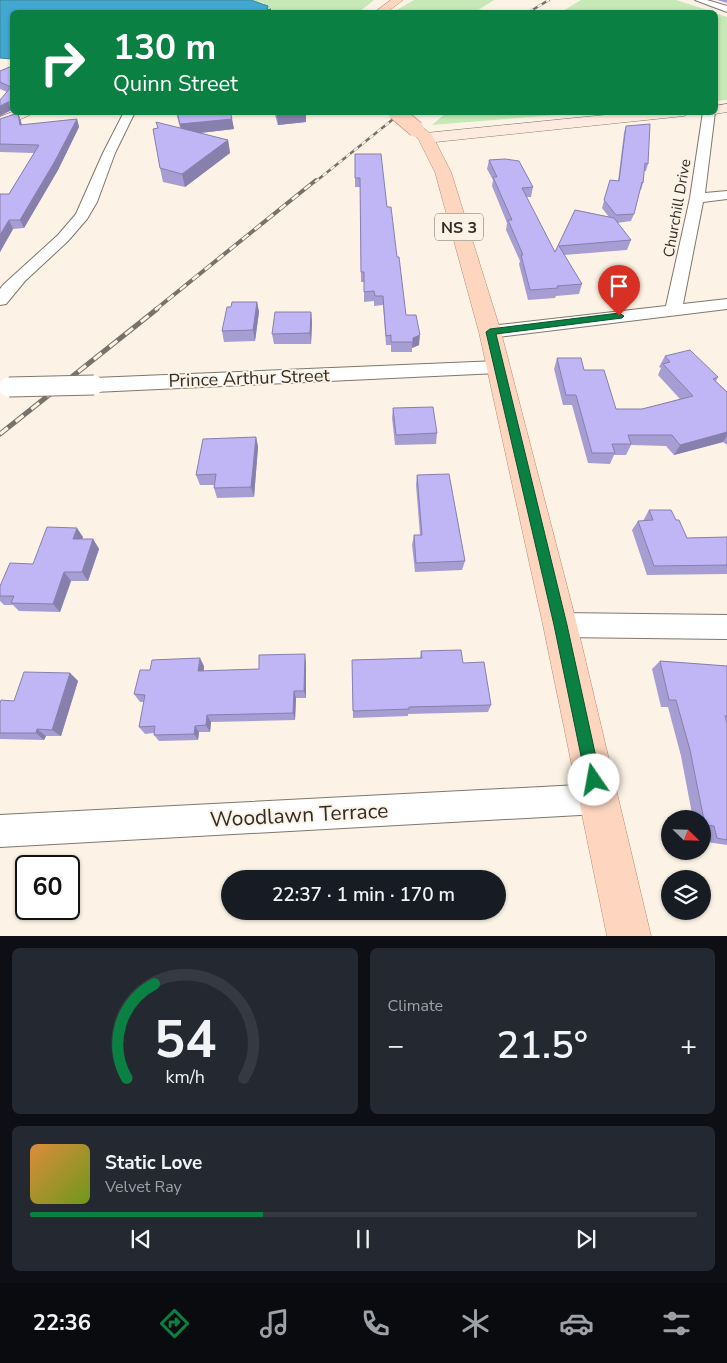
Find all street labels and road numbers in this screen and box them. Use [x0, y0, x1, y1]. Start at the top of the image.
street label: Churchill Drive [659, 157, 695, 259]
road number: NS 3 [435, 213, 483, 240]
street label: Prince Arthur Street [168, 363, 331, 393]
street label: Woodlawn Terrace [209, 796, 389, 834]

